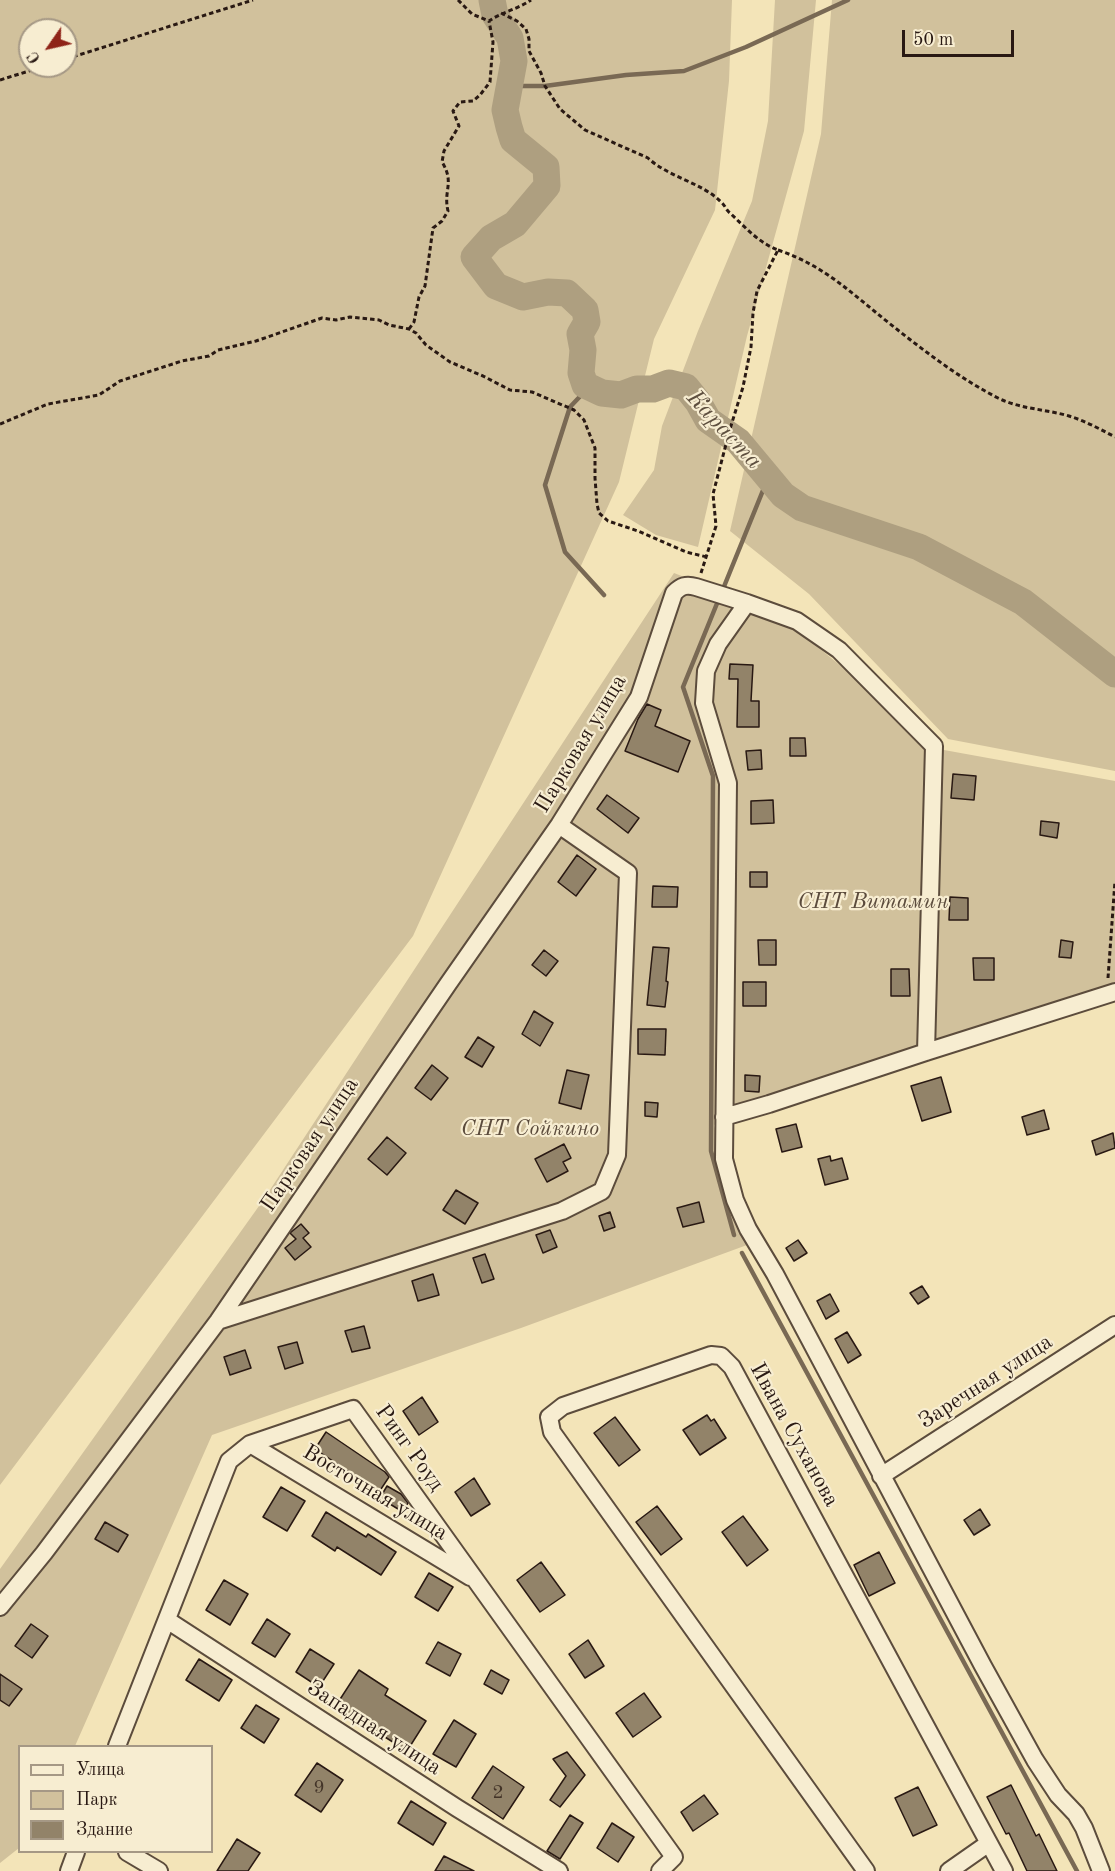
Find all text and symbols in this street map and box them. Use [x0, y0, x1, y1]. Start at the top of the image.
north arrow [18, 18, 78, 78]
scale bar [905, 18, 1018, 56]
text: 50 m [913, 31, 953, 49]
text: С [25, 48, 44, 66]
water label: Караста [680, 384, 768, 476]
street label: Парковая улица [529, 670, 633, 818]
park label: СНТ Витамин [798, 889, 948, 915]
street label: Парковая улица [255, 1073, 365, 1217]
park label: СНТ Сойкино [461, 1116, 599, 1142]
street label: Заречная улица [914, 1329, 1058, 1435]
street label: Ивана Суханова [744, 1358, 844, 1512]
street label: Ринг Роуд [369, 1400, 449, 1496]
street label: Восточная улица [298, 1439, 452, 1547]
street label: Западная улица [302, 1675, 446, 1781]
legend [18, 1745, 213, 1853]
text: Улица [76, 1761, 125, 1779]
house number: 9 [313, 1776, 325, 1800]
house number: 2 [492, 1781, 504, 1805]
text: Парк [76, 1791, 117, 1809]
text: Здание [76, 1821, 133, 1839]

